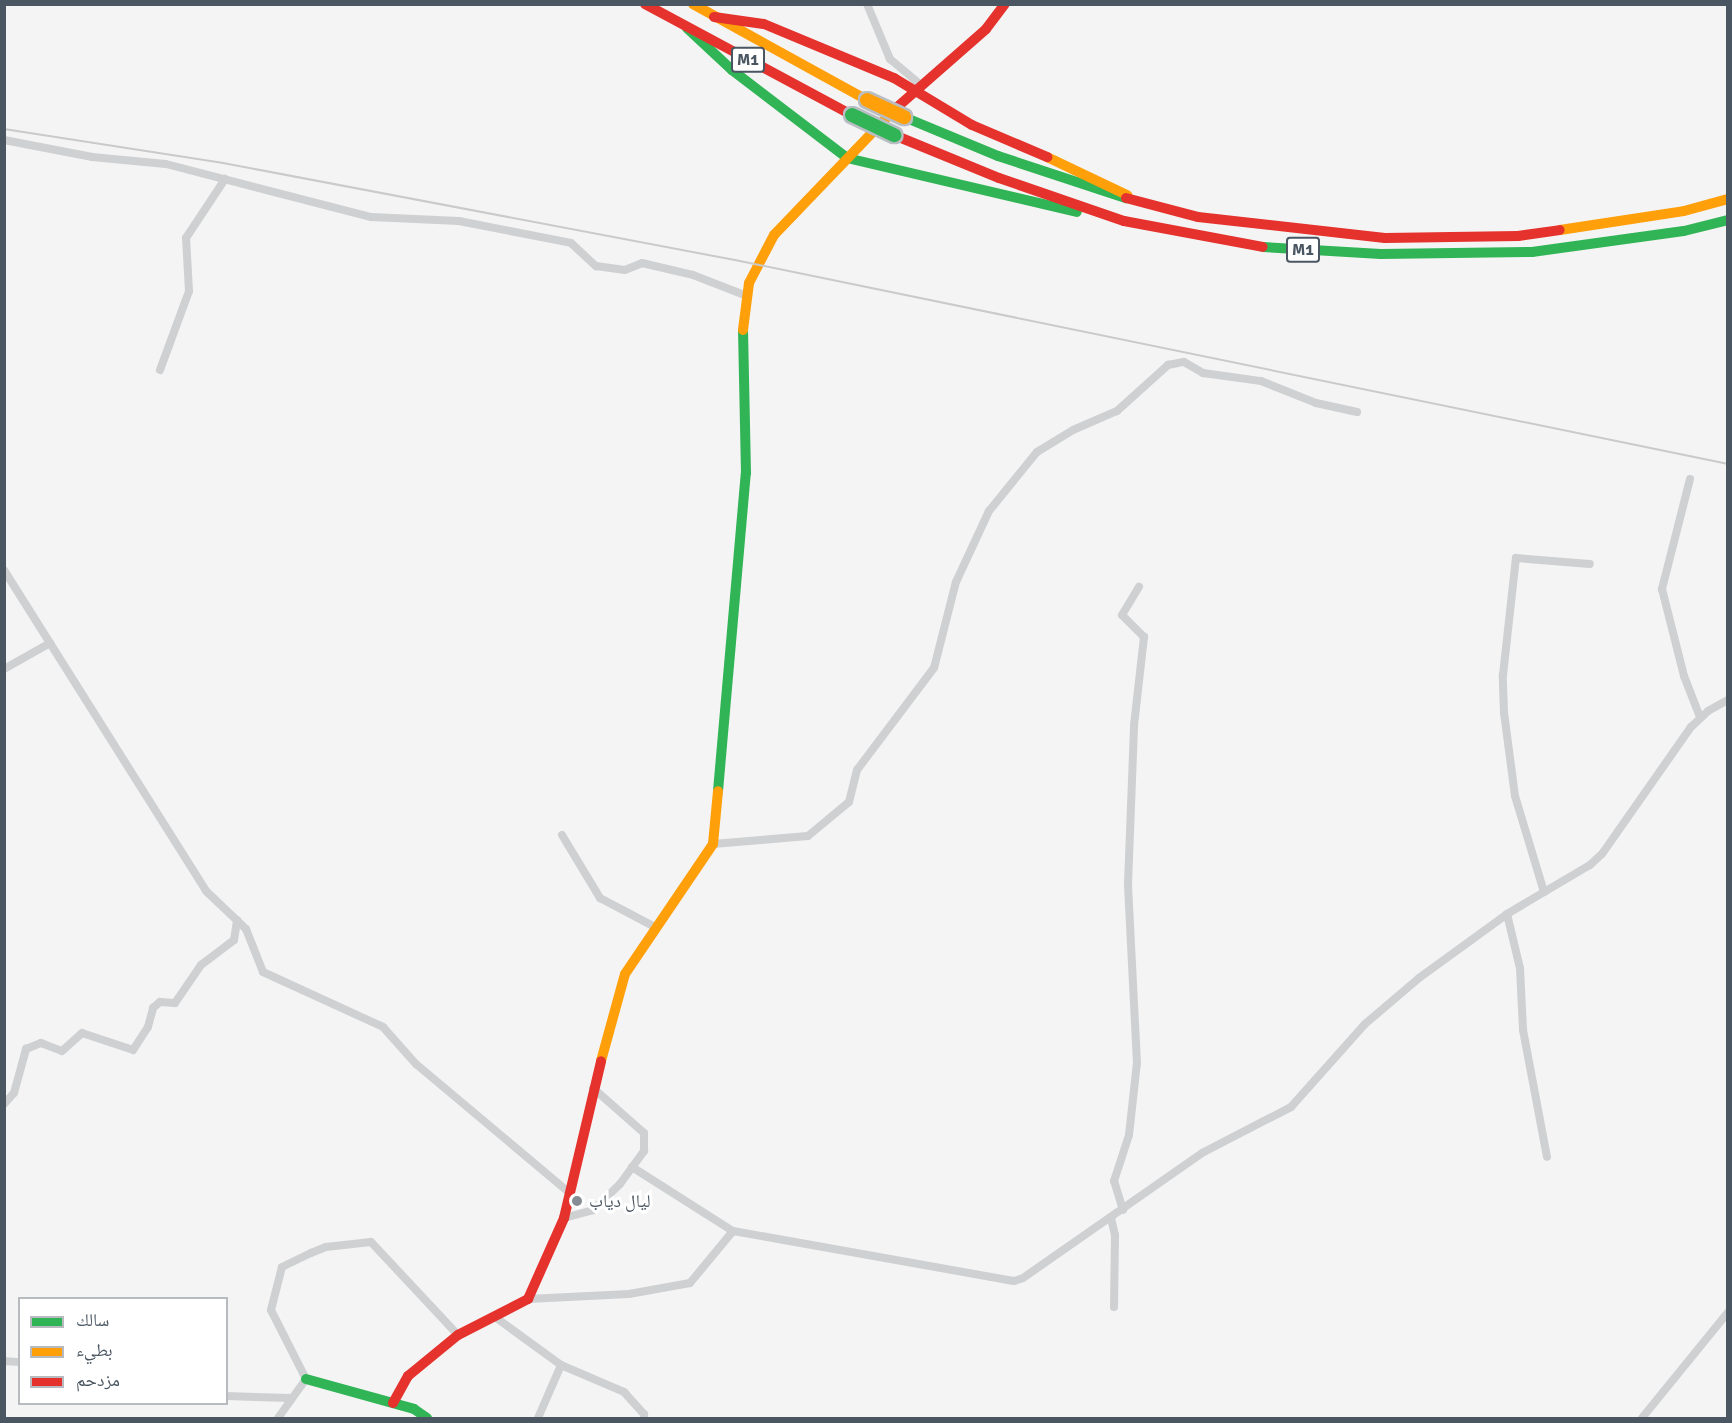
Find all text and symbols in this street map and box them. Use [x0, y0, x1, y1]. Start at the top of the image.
road number: M1 [730, 47, 766, 73]
road number: M1 [1285, 237, 1321, 263]
place label: ليال دياب [589, 1190, 651, 1212]
marker: ليال دياب [570, 1194, 584, 1208]
legend [18, 1297, 228, 1405]
text: سالك [76, 1309, 109, 1331]
text: بطيء [76, 1339, 113, 1361]
text: مزدحم [76, 1369, 120, 1391]

